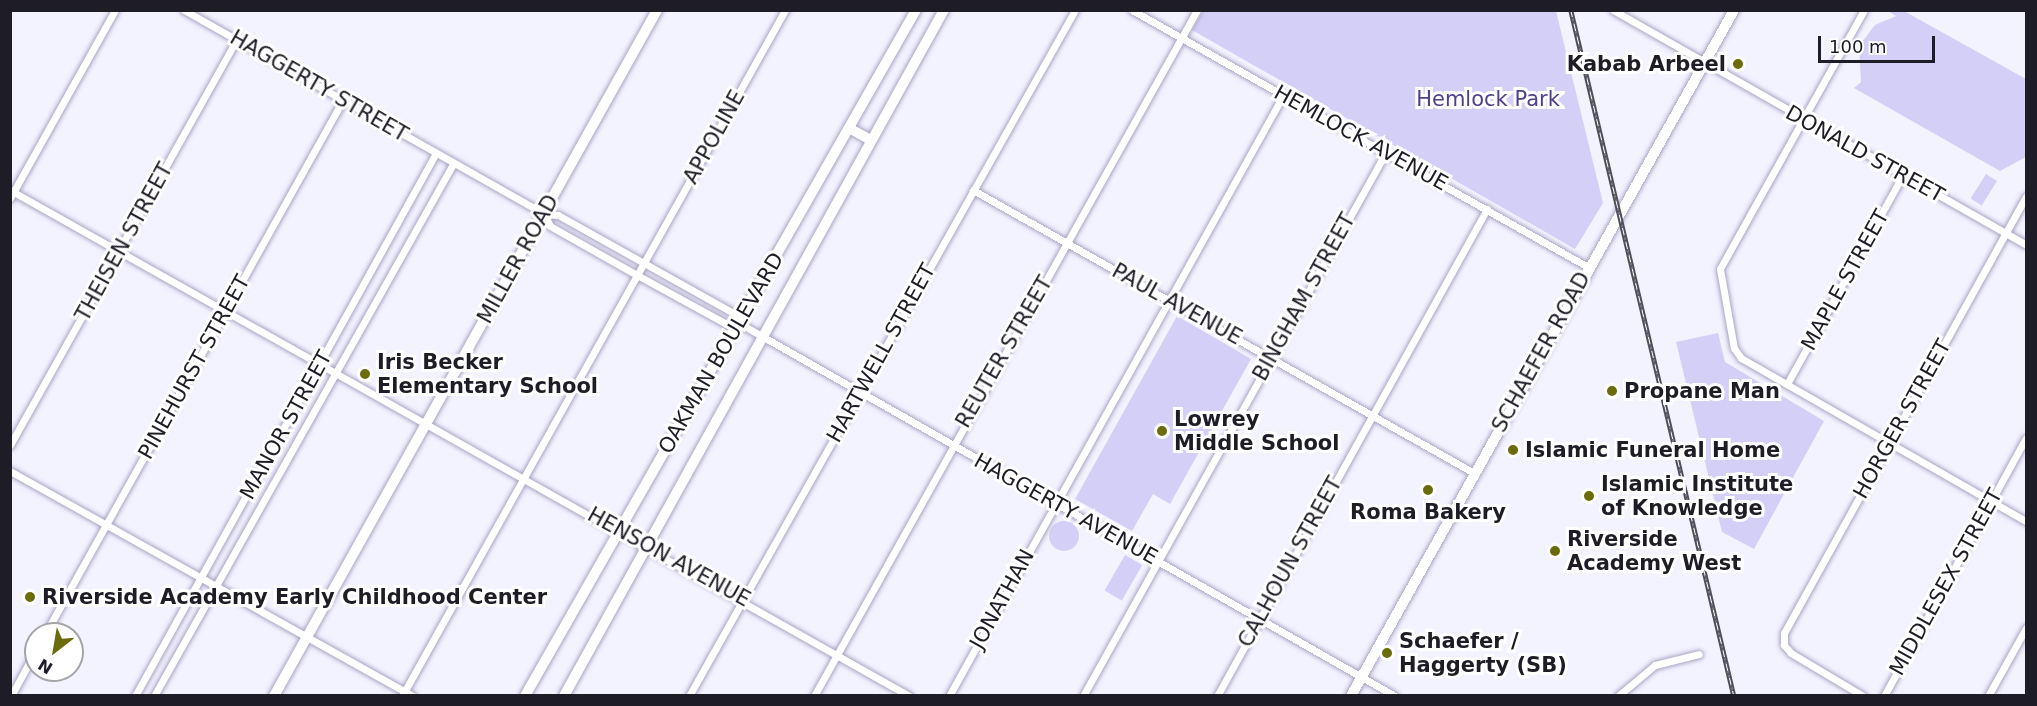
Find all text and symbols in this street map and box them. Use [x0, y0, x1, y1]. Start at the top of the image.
scale bar [1821, 24, 1938, 62]
street label: HAGGERTY STREET [226, 25, 412, 147]
text: 100 m [1829, 36, 1887, 57]
place label: Kabab Arbeel [1567, 51, 1726, 77]
marker: Kabab Arbeel [1731, 57, 1745, 71]
street label: HEMLOCK AVENUE [1270, 80, 1452, 196]
street label: APPOLINE [678, 86, 750, 188]
park label: Hemlock Park [1416, 86, 1560, 112]
street label: DONALD STREET [1781, 100, 1949, 208]
street label: THEISEN STREET [70, 158, 178, 326]
street label: MILLER ROAD [472, 190, 564, 328]
street label: MAPLE STREET [1796, 205, 1894, 355]
street label: BINGHAM STREET [1247, 209, 1361, 385]
street label: OAKMAN BOULEVARD [653, 248, 789, 458]
street label: PAUL AVENUE [1108, 258, 1246, 350]
street label: HARTWELL STREET [821, 259, 941, 447]
street label: SCHAEFER ROAD [1487, 267, 1595, 437]
street label: PINEHURST STREET [133, 271, 255, 463]
street label: REUTER STREET [950, 272, 1058, 432]
street label: HORGER STREET [1848, 335, 1956, 503]
street label: MANOR STREET [235, 346, 337, 504]
place label: Iris Becker Elementary School [377, 349, 598, 399]
marker: Iris Becker Elementary School [358, 367, 372, 381]
place label: Propane Man [1624, 378, 1780, 404]
marker: Propane Man [1605, 384, 1619, 398]
place label: Lowrey Middle School [1174, 406, 1339, 456]
marker: Lowrey Middle School [1155, 424, 1169, 438]
place label: Islamic Funeral Home [1525, 437, 1780, 463]
marker: Islamic Funeral Home [1506, 443, 1520, 457]
street label: HAGGERTY AVENUE [970, 448, 1162, 570]
place label: Islamic Institute of Knowledge [1601, 471, 1793, 521]
street label: CALHOUN STREET [1233, 472, 1347, 652]
marker: Roma Bakery [1421, 483, 1435, 497]
street label: MIDDLESEX STREET [1884, 484, 2008, 680]
marker: Islamic Institute of Knowledge [1582, 489, 1596, 503]
place label: Roma Bakery [1350, 499, 1506, 525]
street label: HENSON AVENUE [583, 502, 755, 612]
place label: Riverside Academy West [1567, 526, 1741, 576]
marker: Riverside Academy West [1548, 544, 1562, 558]
street label: JONATHAN [964, 545, 1040, 653]
place label: Riverside Academy Early Childhood Center [42, 584, 547, 610]
marker: Riverside Academy Early Childhood Center [23, 590, 37, 604]
north arrow [24, 622, 84, 682]
place label: Schaefer / Haggerty (SB) [1399, 628, 1567, 678]
marker: Schaefer / Haggerty (SB) [1380, 646, 1394, 660]
text: N [35, 655, 56, 678]

